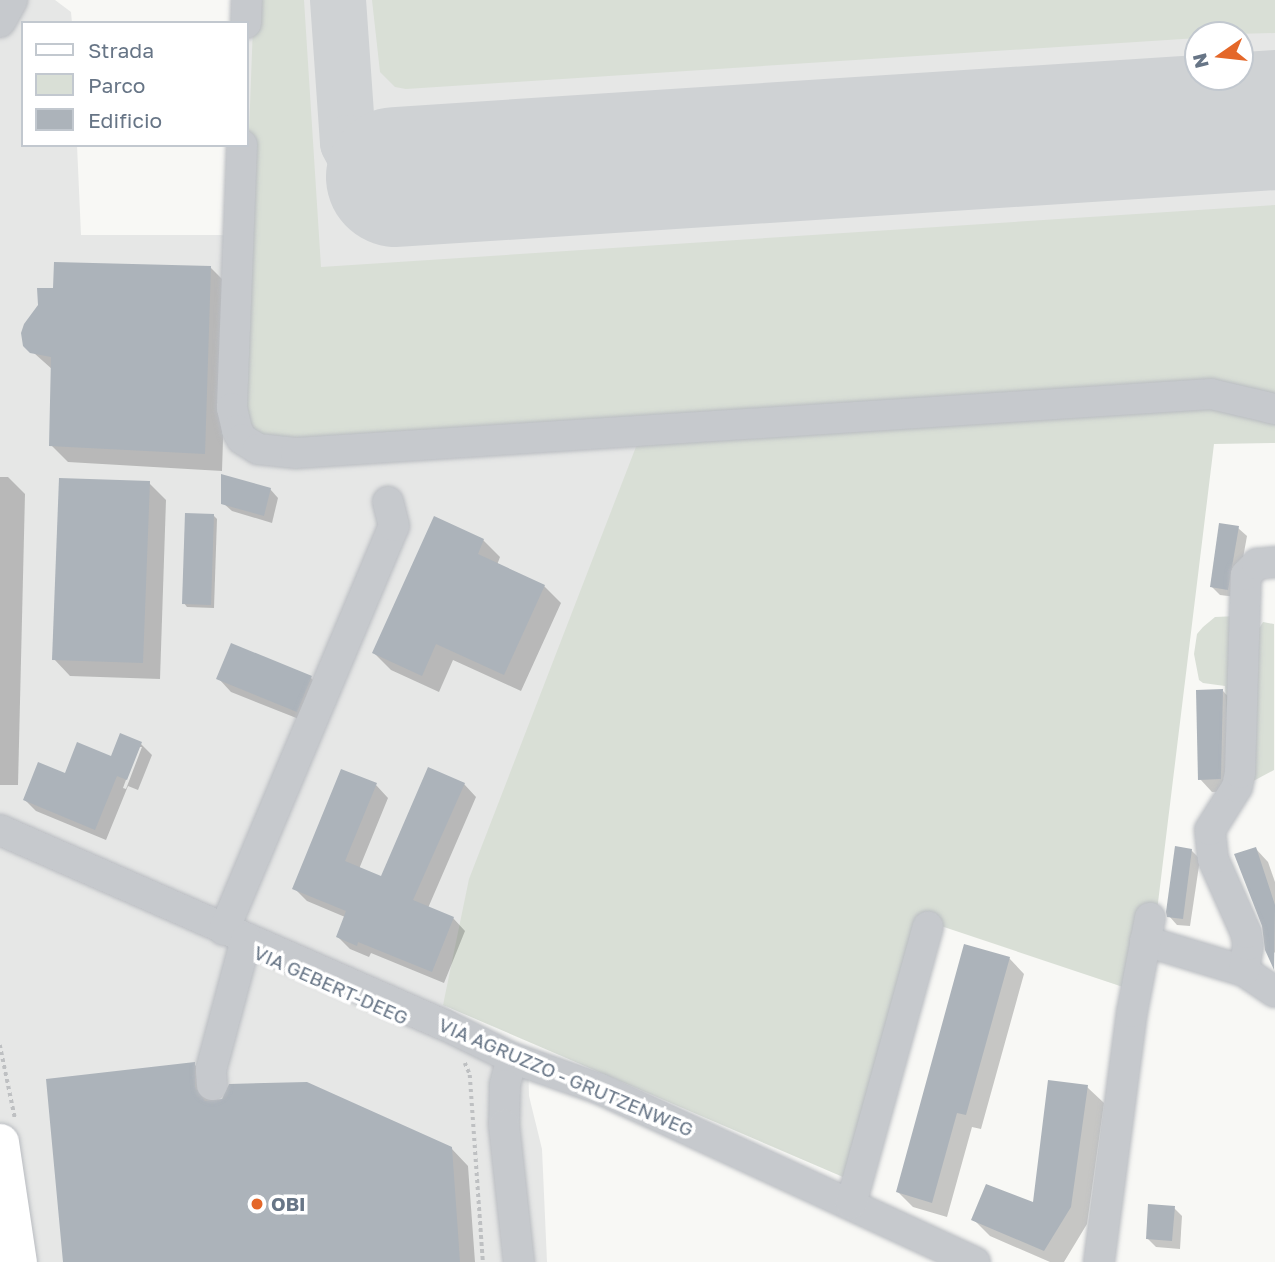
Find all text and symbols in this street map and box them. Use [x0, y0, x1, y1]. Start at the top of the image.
legend [21, 21, 248, 147]
north arrow [1184, 21, 1254, 91]
text: Strada [88, 37, 154, 63]
text: N [1187, 51, 1213, 71]
text: Parco [88, 72, 145, 98]
text: Edificio [88, 107, 162, 133]
street label: VIA GEBERT-DEEG [250, 941, 412, 1029]
street label: VIA AGRUZZO - GRUTZENWEG [435, 1013, 697, 1141]
place label: OBI [271, 1193, 305, 1215]
marker: OBI [249, 1196, 265, 1212]

